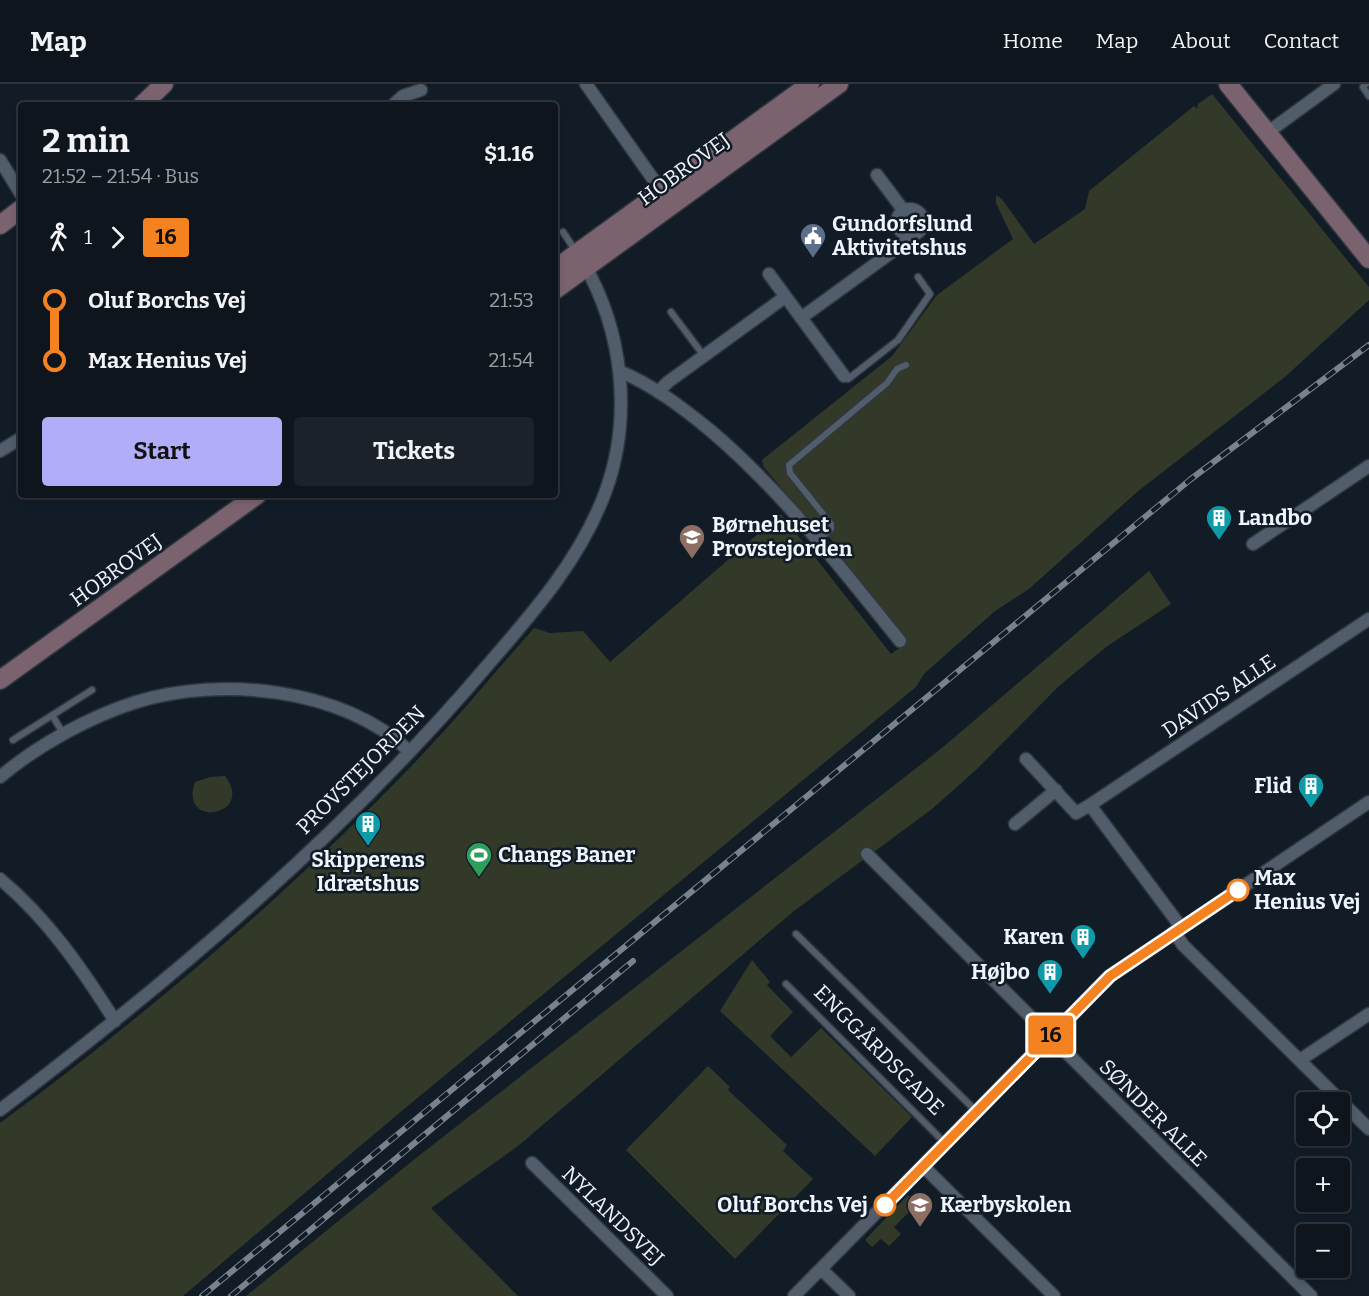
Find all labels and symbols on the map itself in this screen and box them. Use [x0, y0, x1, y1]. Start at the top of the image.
street label: HOBROVEJ [633, 127, 735, 211]
place label: Gundorfslund Aktivitetshus [832, 211, 973, 261]
public building icon: Gundorfslund Aktivitetshus [798, 221, 828, 259]
building icon: Landbo [1204, 503, 1234, 541]
place label: Landbo [1238, 505, 1312, 531]
place label: Børnehuset Provstejorden [712, 512, 853, 562]
school or university icon: Børnehuset Provstejorden [677, 522, 707, 560]
street label: HOBROVEJ [65, 528, 167, 612]
street label: DAVIDS ALLE [1157, 649, 1281, 743]
street label: PROVSTEJORDEN [291, 700, 431, 840]
building icon: Flid [1296, 771, 1326, 809]
place label: Flid [1254, 773, 1292, 799]
building icon: Skipperens Idrætshus [353, 809, 383, 847]
sports icon: Changs Baner [464, 840, 494, 878]
place label: Changs Baner [498, 842, 636, 868]
place label: Skipperens Idrætshus [311, 847, 425, 897]
place label: Max Henius Vej [1254, 865, 1360, 915]
marker: Max Henius Vej [1227, 879, 1249, 901]
building icon: Karen [1068, 922, 1098, 960]
place label: Karen [1003, 924, 1064, 950]
building icon: Højbo [1035, 957, 1065, 995]
place label: Højbo [971, 959, 1030, 985]
street label: ENGGÅRDSGADE [808, 979, 950, 1121]
line badge: 16 [1024, 1016, 1078, 1054]
street label: SØNDER ALLE [1094, 1054, 1212, 1172]
street label: NYLANDSVEJ [557, 1161, 669, 1271]
school or university icon: Kærbyskolen [905, 1190, 935, 1228]
place label: Oluf Borchs Vej [717, 1192, 868, 1218]
place label: Kærbyskolen [940, 1192, 1072, 1218]
marker: Oluf Borchs Vej [874, 1194, 896, 1216]

